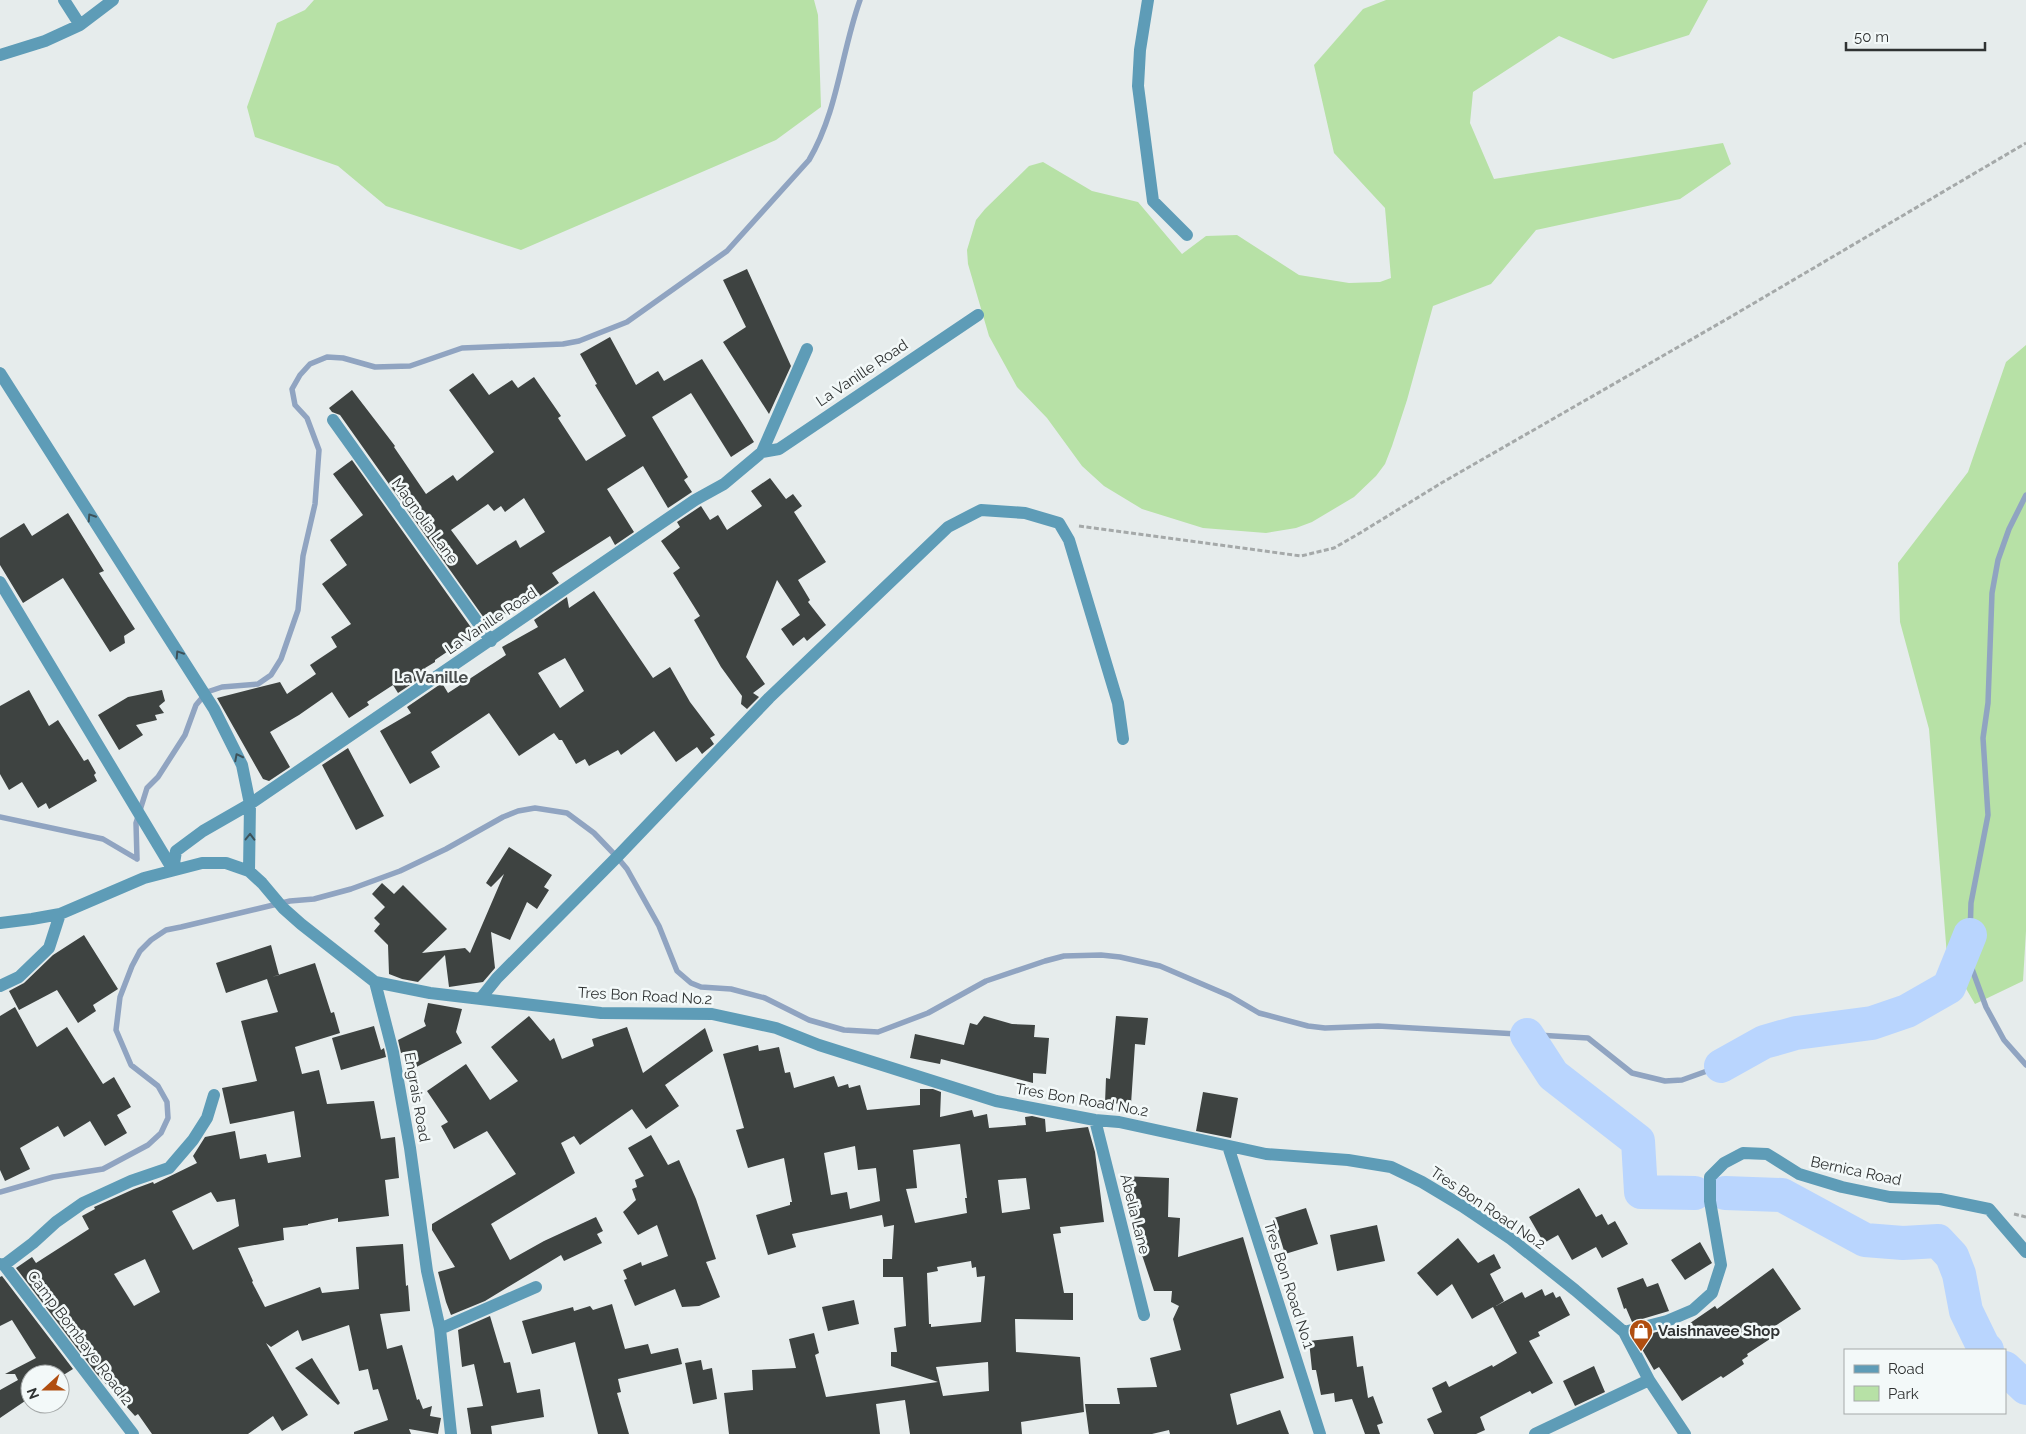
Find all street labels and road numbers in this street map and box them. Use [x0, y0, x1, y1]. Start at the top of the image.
street label: La Vanille Road [813, 336, 911, 410]
street label: Magnolia Lane [388, 474, 462, 568]
street label: La Vanille Road [442, 584, 540, 658]
street label: Tres Bon Road No.2 [577, 983, 713, 1009]
street label: Engrais Road [400, 1051, 434, 1143]
street label: Tres Bon Road No.2 [1014, 1079, 1150, 1121]
street label: Bernica Road [1809, 1153, 1903, 1189]
street label: Tres Bon Road No.2 [1427, 1163, 1549, 1253]
street label: Abelia Lane [1116, 1172, 1154, 1256]
street label: Tres Bon Road No.1 [1260, 1219, 1318, 1352]
street label: Camp Bombaye Road 2 [24, 1267, 136, 1409]

